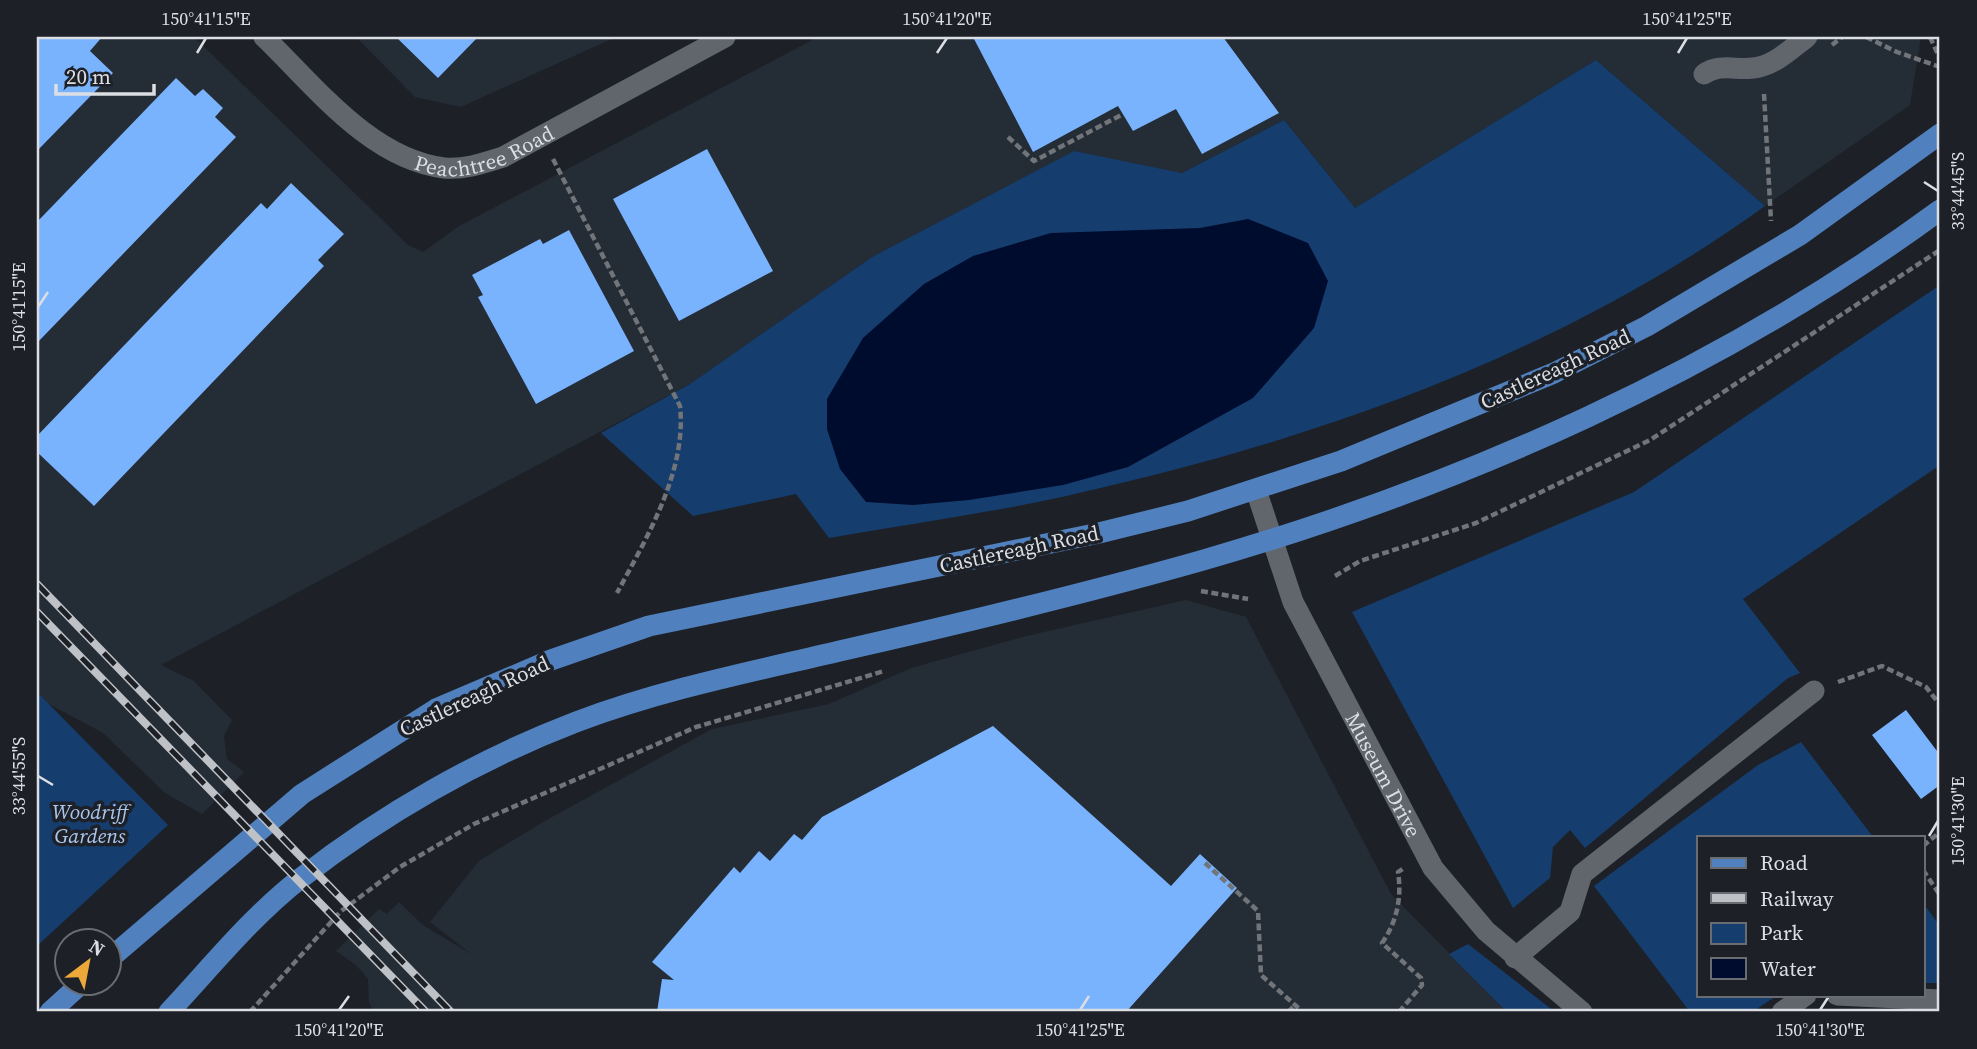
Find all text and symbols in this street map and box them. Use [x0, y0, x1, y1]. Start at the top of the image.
text: 150°41'15"E [161, 6, 251, 31]
text: 150°41'20"E [902, 6, 992, 31]
text: 150°41'25"E [1642, 6, 1732, 31]
scale bar [56, 52, 154, 96]
text: 20 m [66, 62, 111, 91]
street label: Peachtree Road [411, 118, 559, 183]
text: 33°44'45"S [1945, 152, 1970, 230]
text: 150°41'15"E [6, 262, 31, 352]
street label: Castlereagh Road [1475, 322, 1635, 416]
street label: Castlereagh Road [937, 518, 1101, 580]
street label: Castlereagh Road [394, 649, 554, 743]
street label: Museum Drive [1339, 707, 1429, 842]
text: 33°44'55"S [6, 737, 31, 815]
text: 150°41'30"E [1945, 776, 1970, 866]
park label: Woodriff Gardens [52, 797, 132, 850]
legend [1697, 836, 1924, 996]
text: Road [1760, 848, 1808, 877]
text: Railway [1760, 884, 1834, 913]
text: Park [1760, 918, 1804, 947]
north arrow [52, 926, 122, 996]
text: N [84, 933, 110, 962]
text: Water [1760, 954, 1816, 983]
text: 150°41'20"E [294, 1017, 384, 1042]
text: 150°41'25"E [1035, 1017, 1125, 1042]
text: 150°41'30"E [1775, 1017, 1865, 1042]

